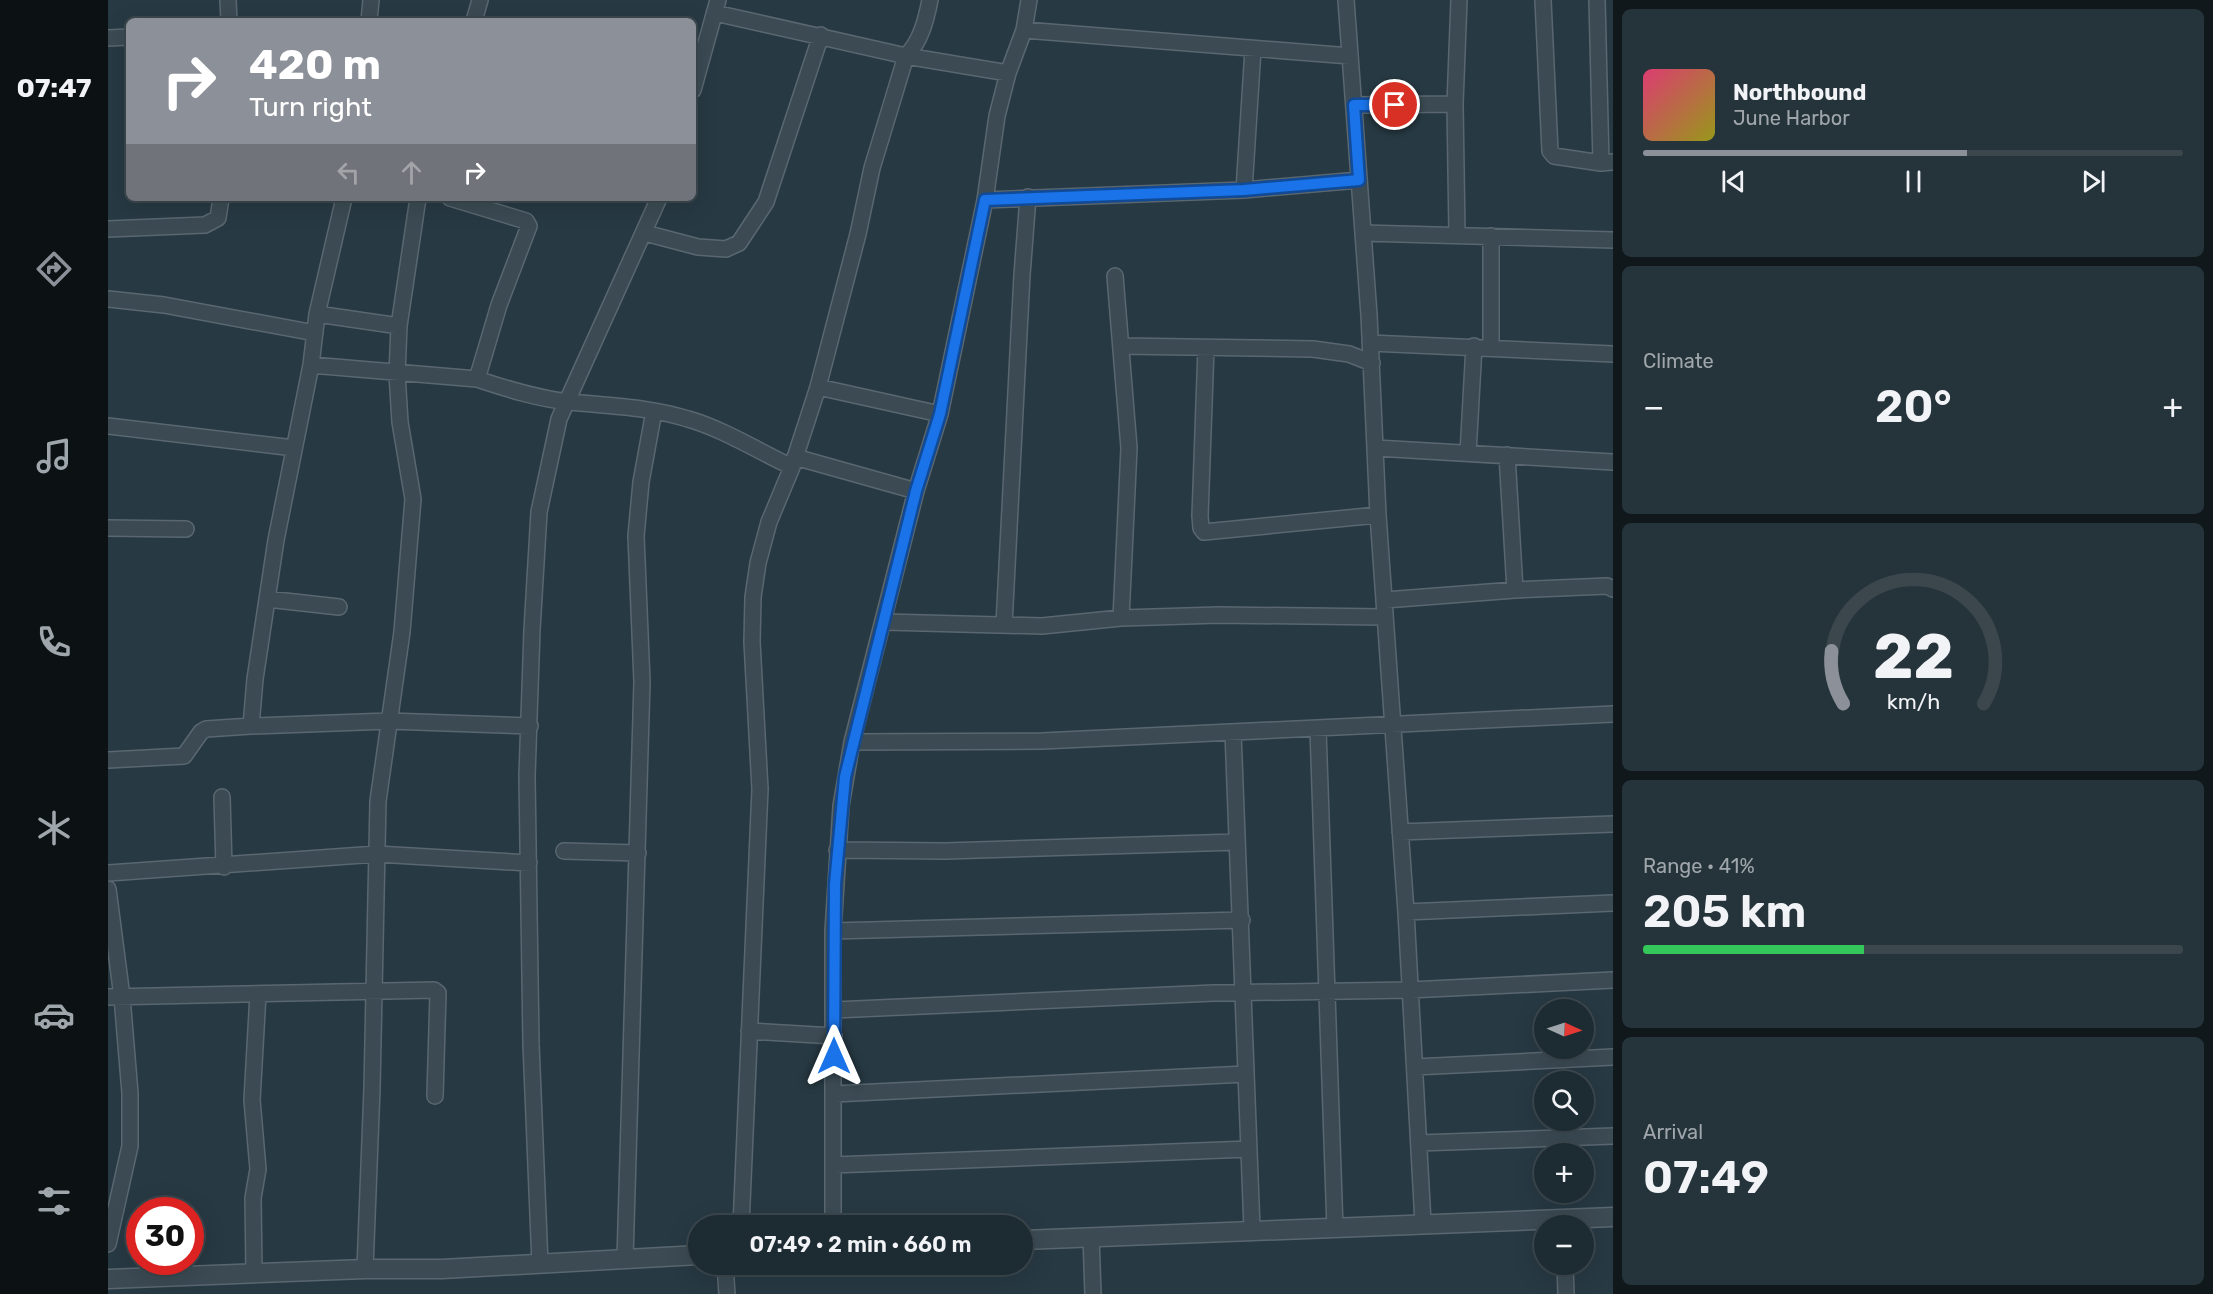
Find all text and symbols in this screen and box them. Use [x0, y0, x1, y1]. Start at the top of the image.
text: 420 m [249, 40, 381, 90]
icon: right [150, 42, 228, 120]
text: 07:47 [17, 72, 91, 104]
pin [1369, 79, 1420, 130]
text: Northbound [1733, 79, 1866, 106]
icon: arrive [1378, 88, 1411, 121]
text: Turn right [249, 91, 372, 123]
text: June Harbor [1733, 106, 1850, 130]
icon: left [332, 156, 365, 189]
icon: ahead [395, 156, 428, 189]
icon: right [458, 156, 491, 189]
icon: previous [1717, 165, 1750, 198]
icon: pause [1897, 165, 1930, 198]
icon: next [2077, 165, 2110, 198]
icon: directions [33, 248, 75, 290]
text: Climate [1643, 349, 1714, 373]
text: 20° [1875, 380, 1952, 433]
text: − [1643, 387, 1664, 426]
text: + [2162, 387, 2183, 426]
icon: music [33, 435, 75, 477]
text: 22 [1872, 620, 1954, 694]
icon: phone [33, 621, 75, 663]
text: km/h [1886, 689, 1940, 714]
icon: climate [33, 807, 75, 849]
text: Range · 41% [1643, 854, 1755, 878]
text: 205 km [1643, 885, 1806, 938]
icon: car [33, 994, 75, 1036]
north arrow [1534, 999, 1594, 1059]
map controls [1534, 999, 1594, 1275]
position arrow [802, 1024, 866, 1088]
button: search [1534, 1071, 1594, 1131]
text: Arrival [1643, 1120, 1703, 1144]
button: + [1534, 1143, 1594, 1203]
text: 07:49 [1643, 1151, 1769, 1204]
icon: filters [33, 1180, 75, 1222]
speed limit sign: 30 [126, 1197, 204, 1275]
button: − [1534, 1215, 1594, 1275]
text: 07:49 · 2 min · 660 m [750, 1231, 971, 1258]

